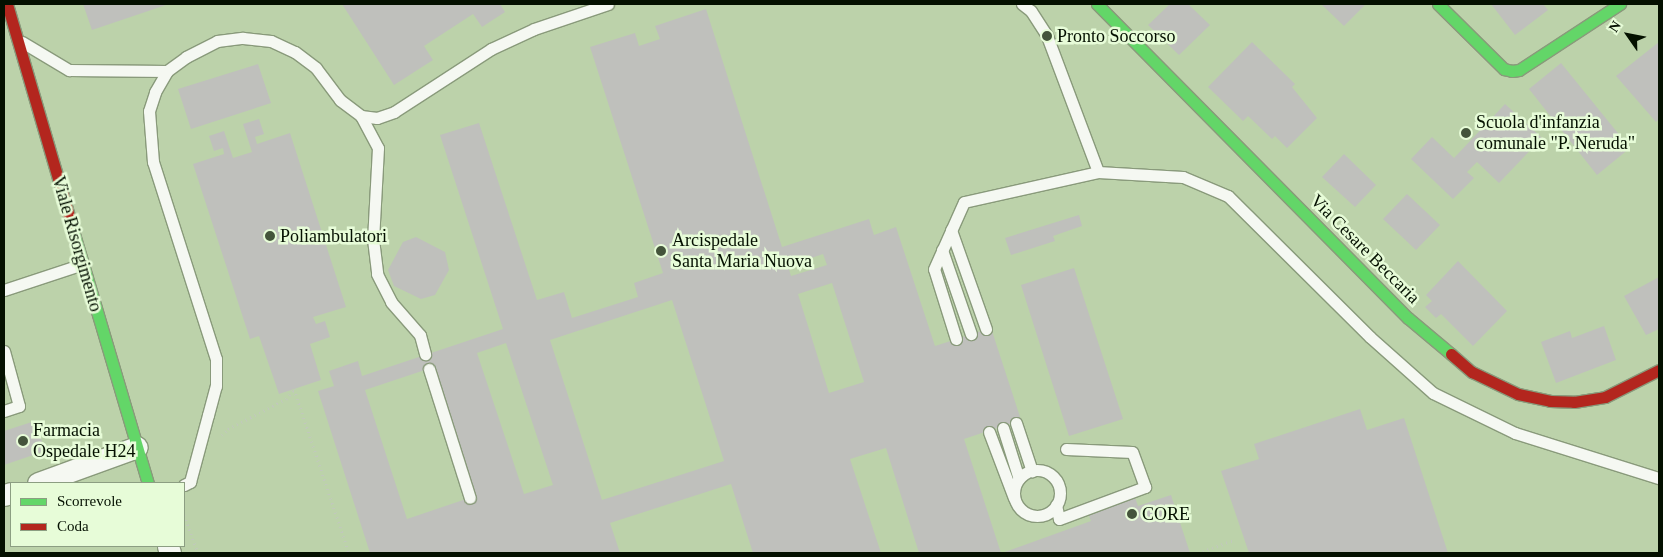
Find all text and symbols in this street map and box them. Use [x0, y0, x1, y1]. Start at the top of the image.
north arrow [1603, 10, 1653, 60]
text: N [1606, 18, 1624, 35]
place label: Pronto Soccorso [1057, 25, 1175, 47]
marker: Pronto Soccorso [1041, 30, 1053, 42]
place label: Scuola d'infanzia comunale "P. Neruda" [1476, 112, 1635, 154]
marker: Scuola d'infanzia comunale "P. Neruda" [1460, 127, 1472, 139]
street label: Viale Risorgimento [47, 174, 107, 314]
street label: Via Cesare Beccaria [1306, 190, 1424, 308]
place label: Poliambulatori [280, 225, 387, 247]
marker: Poliambulatori [264, 230, 276, 242]
place label: Arcispedale Santa Maria Nuova [672, 230, 812, 272]
marker: Arcispedale Santa Maria Nuova [654, 244, 668, 258]
place label: Farmacia Ospedale H24 [33, 420, 135, 462]
marker: Farmacia Ospedale H24 [17, 435, 29, 447]
legend [10, 482, 185, 547]
text: Scorrevole [57, 493, 122, 509]
place label: CORE [1142, 503, 1190, 525]
marker: CORE [1126, 508, 1138, 520]
text: Coda [57, 518, 89, 534]

